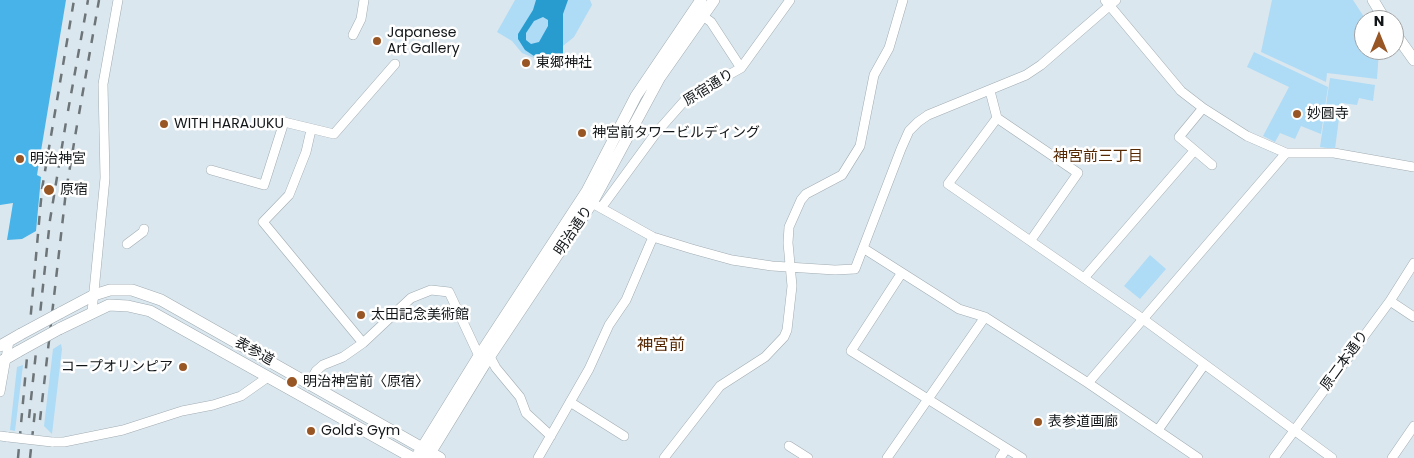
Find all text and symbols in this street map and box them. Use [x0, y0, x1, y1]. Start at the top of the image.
north arrow [1354, 10, 1404, 60]
text: N [1374, 11, 1384, 31]
place label: Japanese Art Gallery [387, 25, 460, 58]
marker: Japanese Art Gallery [371, 35, 383, 47]
place label: 東郷神社 [536, 55, 592, 71]
marker: 東郷神社 [520, 57, 532, 69]
street label: 原宿通り [681, 66, 737, 110]
place label: 妙圓寺 [1307, 106, 1349, 122]
marker: 妙圓寺 [1291, 108, 1303, 120]
place label: WITH HARAJUKU [174, 116, 284, 132]
marker: WITH HARAJUKU [158, 118, 170, 130]
place label: 神宮前タワービルディング [592, 125, 760, 141]
marker: 神宮前タワービルディング [576, 127, 588, 139]
district label: 神宮前三丁目 [1053, 148, 1143, 166]
place label: 明治神宮 [30, 151, 86, 167]
marker: 明治神宮 [14, 153, 26, 165]
place label: 原宿 [60, 182, 88, 198]
marker: 原宿 [42, 183, 56, 197]
street label: 明治通り [551, 203, 597, 259]
place label: 太田記念美術館 [371, 307, 469, 323]
marker: 太田記念美術館 [355, 309, 367, 321]
street label: 原二本通り [1318, 328, 1372, 394]
street label: 表参道 [232, 334, 276, 370]
district label: 神宮前 [637, 336, 685, 356]
place label: コープオリンピア [61, 359, 173, 375]
marker: コープオリンピア [177, 361, 189, 373]
place label: 明治神宮前〈原宿〉 [303, 374, 429, 390]
marker: 明治神宮前〈原宿〉 [285, 375, 299, 389]
place label: 表参道画廊 [1048, 414, 1118, 430]
marker: 表参道画廊 [1032, 416, 1044, 428]
place label: Gold's Gym [321, 423, 400, 439]
marker: Gold's Gym [305, 425, 317, 437]

